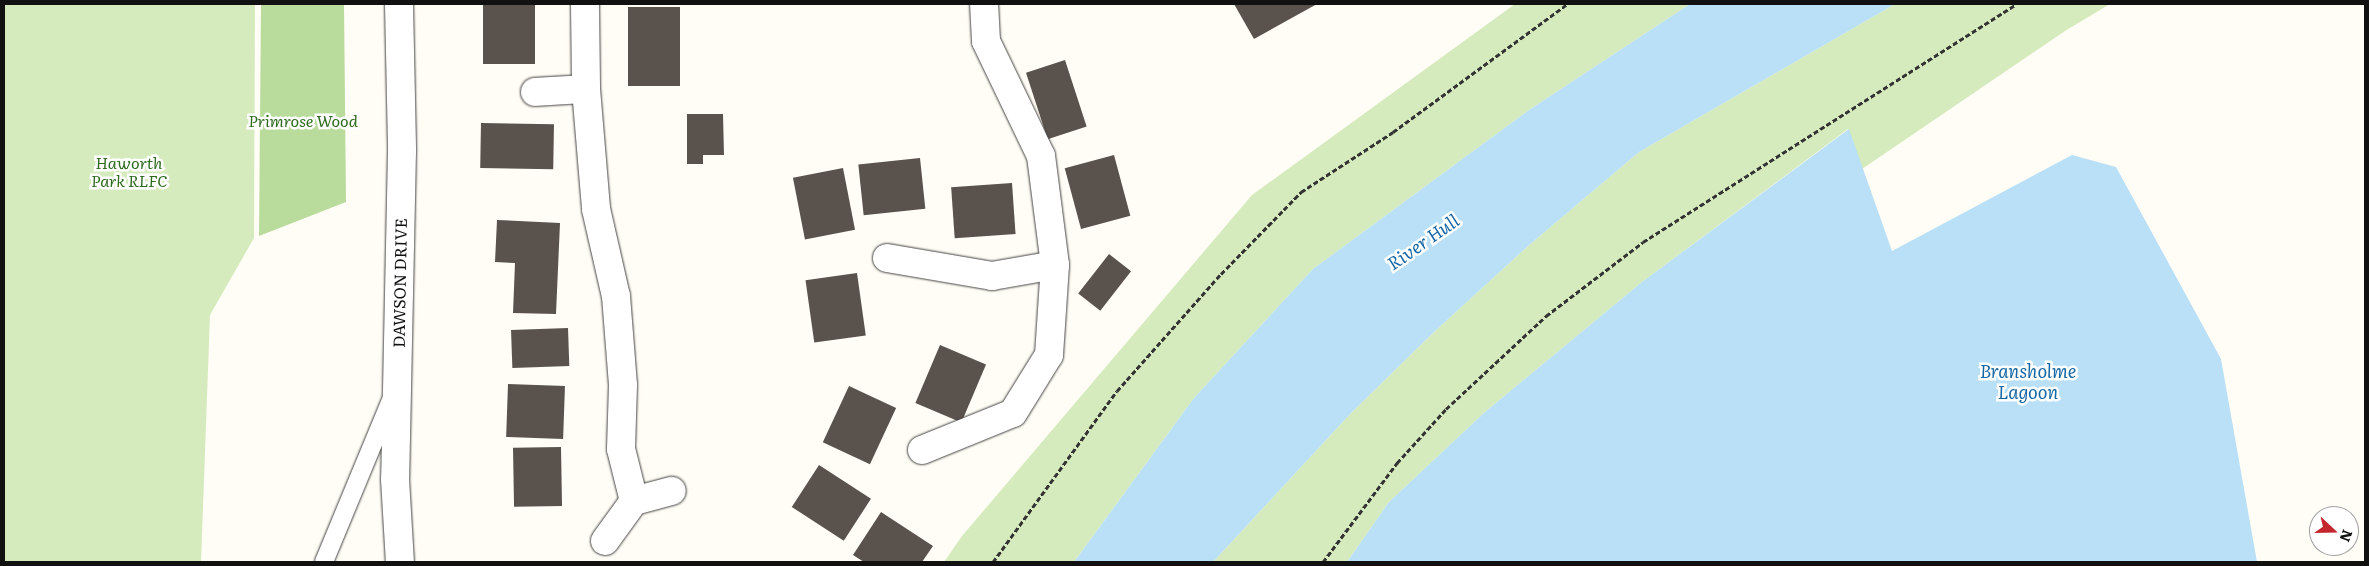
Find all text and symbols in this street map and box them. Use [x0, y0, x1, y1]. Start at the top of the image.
park label: Primrose Wood [248, 110, 358, 130]
park label: Haworth Park RLFC [91, 152, 167, 190]
water label: River Hull [1383, 210, 1463, 274]
street label: DAWSON DRIVE [388, 218, 410, 348]
water label: Bransholme Lagoon [1980, 361, 2076, 404]
north arrow [2309, 506, 2359, 556]
text: N [2336, 527, 2359, 545]

